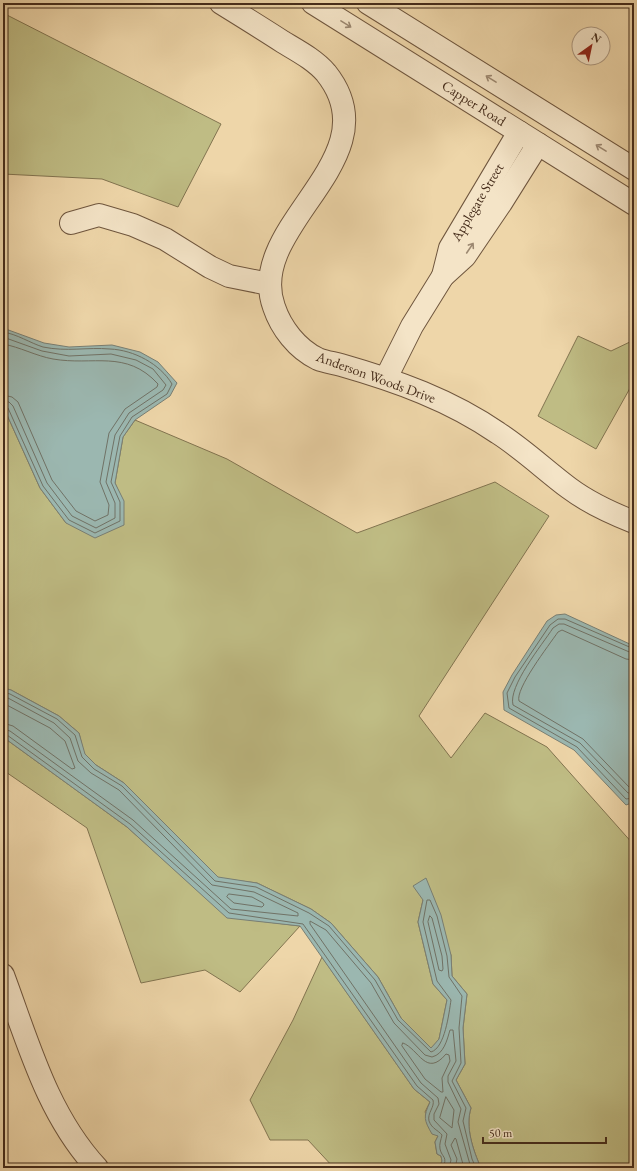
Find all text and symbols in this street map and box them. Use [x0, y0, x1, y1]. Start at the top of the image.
one-way arrow [340, 20, 352, 28]
north arrow [571, 26, 611, 66]
text: N [589, 29, 604, 46]
one-way arrow [485, 75, 497, 83]
street label: Capper Road [439, 76, 510, 130]
one-way arrow [596, 144, 607, 152]
street label: Applegate Street [446, 159, 508, 245]
one-way arrow [466, 243, 474, 254]
street label: Anderson Woods Drive [313, 347, 439, 407]
scale bar [483, 1119, 606, 1145]
text: 50 m [489, 1125, 513, 1141]

